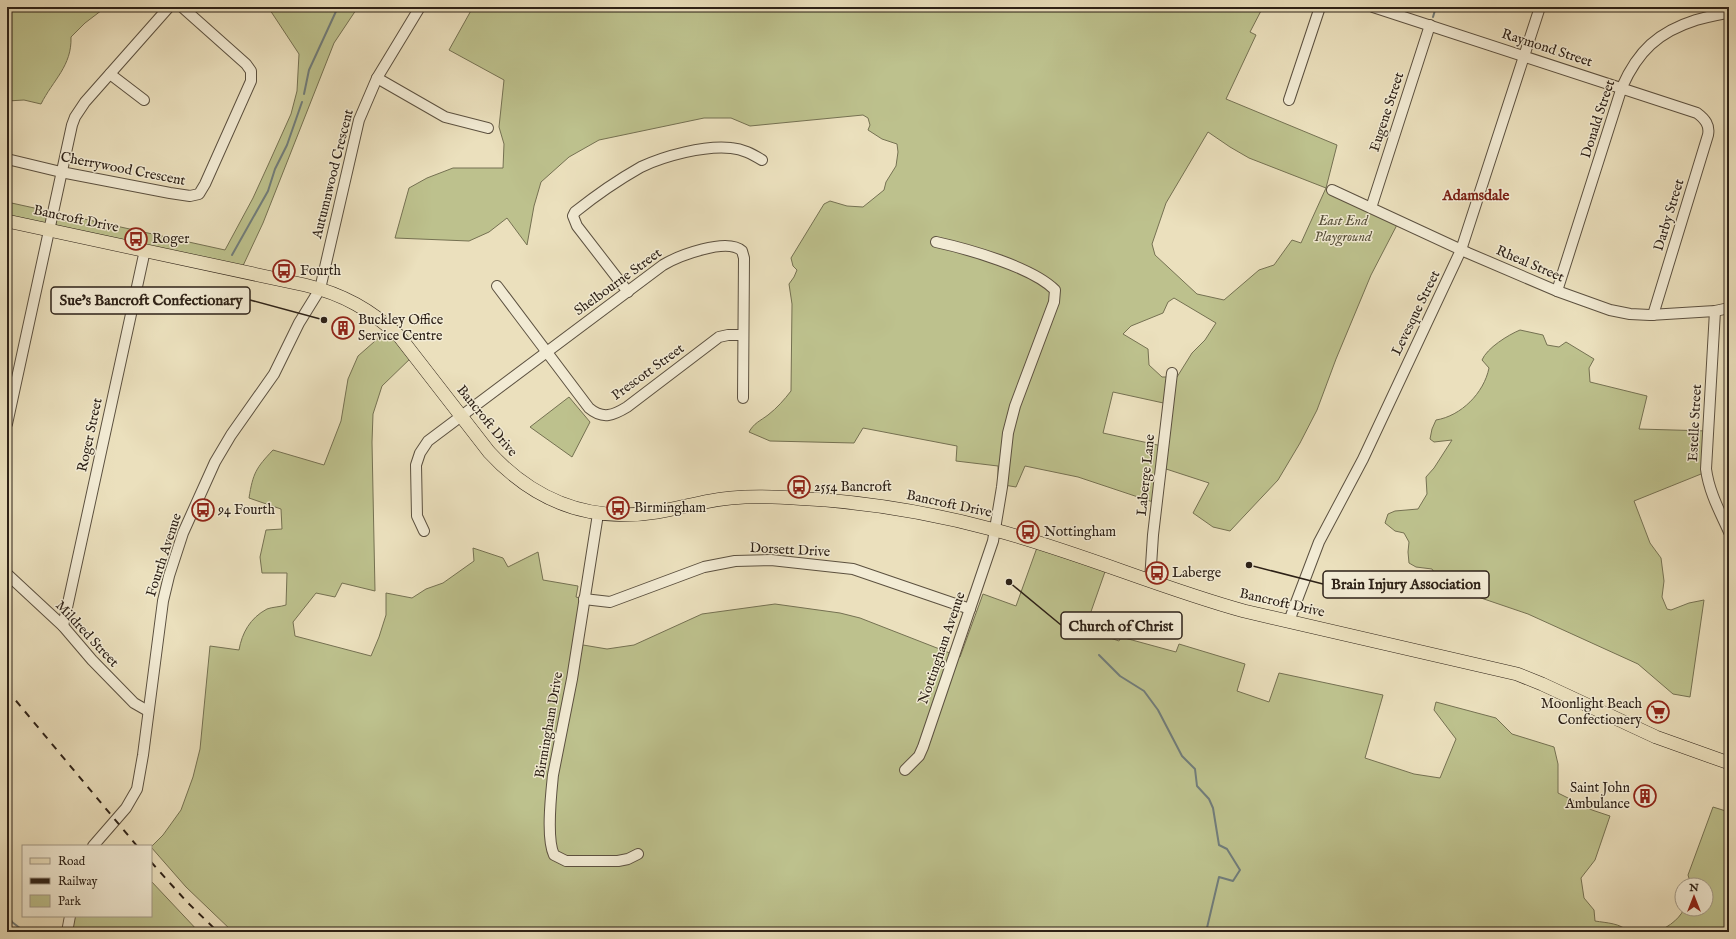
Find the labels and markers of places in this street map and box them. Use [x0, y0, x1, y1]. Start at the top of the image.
bus stop icon: Roger [123, 226, 149, 252]
place label: Roger [152, 230, 189, 248]
bus stop icon: Fourth [271, 258, 297, 284]
place label: Fourth [300, 262, 341, 280]
callout: Sue's Bancroft Confectionary [51, 287, 250, 314]
place label: Buckley Office Service Centre [358, 311, 444, 345]
building icon: Buckley Office Service Centre [330, 315, 356, 341]
bus stop icon: 2554 Bancroft [786, 474, 812, 500]
place label: 2554 Bancroft [814, 478, 892, 496]
bus stop icon: Birmingham [605, 495, 631, 521]
bus stop icon: 94 Fourth [190, 497, 216, 523]
place label: Birmingham [634, 499, 706, 517]
place label: 94 Fourth [217, 501, 275, 519]
bus stop icon: Nottingham [1015, 519, 1041, 545]
place label: Nottingham [1044, 523, 1116, 541]
bus stop icon: Laberge [1144, 560, 1170, 586]
place label: Laberge [1172, 564, 1222, 582]
callout: Brain Injury Association [1323, 571, 1489, 598]
callout: Church of Christ [1061, 612, 1182, 639]
place label: Moonlight Beach Confectionery [1541, 695, 1643, 729]
supermarket icon: Moonlight Beach Confectionery [1645, 699, 1671, 725]
place label: Saint John Ambulance [1564, 779, 1631, 813]
building icon: Saint John Ambulance [1632, 783, 1658, 809]

